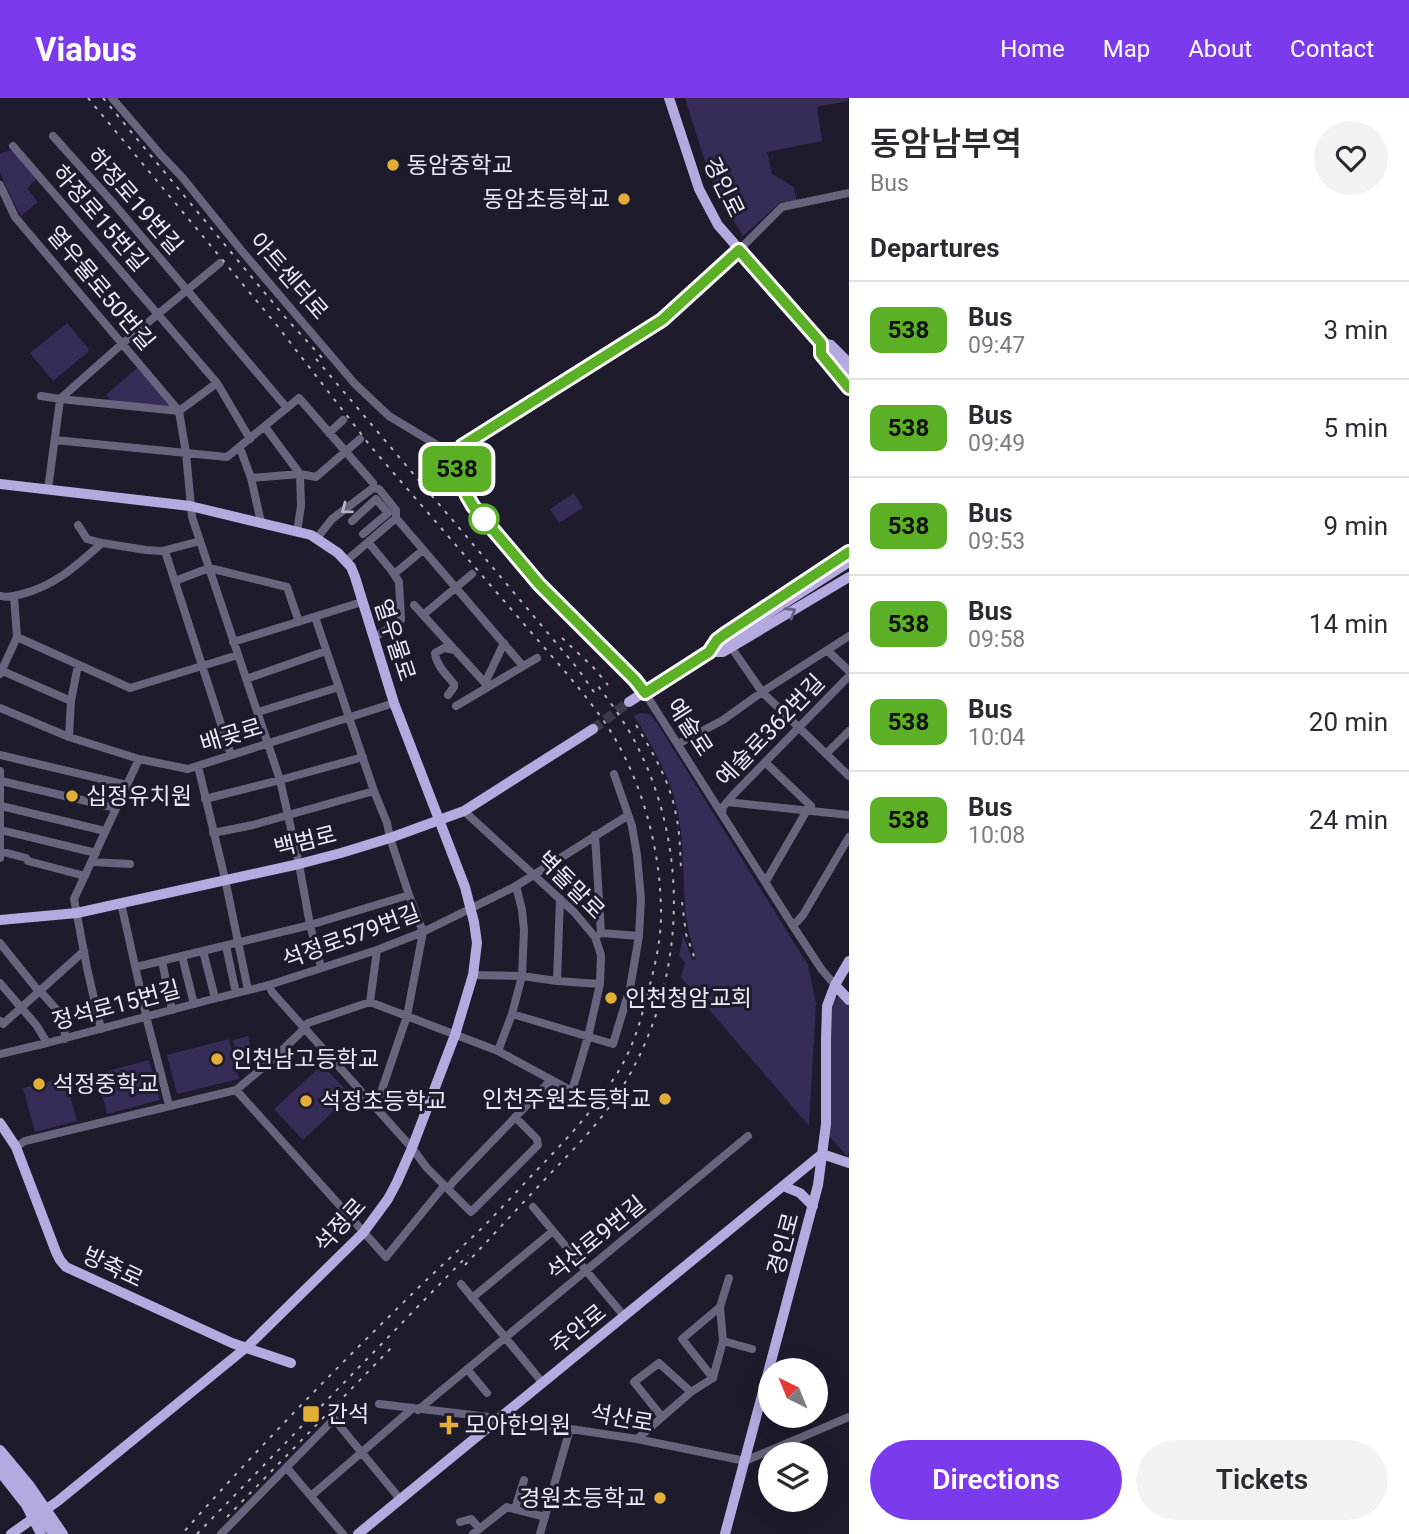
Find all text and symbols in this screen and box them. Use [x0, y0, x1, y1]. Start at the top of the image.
text: Viabus [35, 30, 137, 69]
text: Home [1000, 35, 1065, 63]
text: Map [1103, 35, 1150, 63]
text: About [1188, 35, 1252, 63]
text: Contact [1290, 35, 1374, 63]
button: heart [1314, 121, 1388, 195]
text: 동암남부역 [870, 124, 1022, 163]
street label: 하정로19번길 [81, 143, 188, 260]
place label: 동암중학교 [407, 152, 513, 179]
street label: 경인로 [698, 153, 750, 222]
marker: 동암중학교 [385, 157, 401, 173]
street label: 하정로15번길 [46, 160, 153, 277]
text: Bus [870, 170, 909, 197]
place label: 동암초등학교 [483, 186, 610, 213]
marker: 동암초등학교 [616, 191, 632, 207]
street label: 열우물로50번길 [41, 221, 160, 356]
street label: 아트센터로 [244, 228, 334, 325]
text: Departures [870, 233, 1000, 263]
text: Bus [968, 302, 1013, 332]
text: 3 min [1323, 315, 1388, 345]
text: 538 [888, 316, 929, 344]
text: 09:47 [968, 332, 1025, 359]
text: Bus [968, 400, 1013, 430]
text: 5 min [1323, 413, 1388, 443]
text: 538 [888, 414, 929, 442]
text: 09:49 [968, 430, 1025, 457]
line badge: 538 [417, 446, 497, 492]
text: 538 [436, 455, 478, 483]
text: Bus [968, 498, 1013, 528]
one-way arrow [341, 500, 354, 513]
unlabelled marker [469, 504, 499, 534]
text: 9 min [1323, 511, 1388, 541]
text: 538 [888, 512, 929, 540]
text: 09:53 [968, 528, 1025, 555]
street label: 열우물로 [369, 596, 420, 685]
text: Bus [968, 596, 1013, 626]
one-way arrow [784, 607, 797, 620]
text: 14 min [1309, 609, 1388, 639]
text: 538 [888, 610, 929, 638]
text: 09:58 [968, 626, 1025, 653]
street label: 예술로362번길 [710, 669, 830, 792]
street label: 예술로 [661, 693, 718, 761]
text: Bus [968, 694, 1013, 724]
text: 20 min [1309, 707, 1388, 737]
text: 538 [888, 708, 929, 736]
street label: 배곶로 [197, 713, 265, 758]
text: 10:04 [968, 724, 1025, 751]
place label: 십정유치원 [86, 783, 192, 810]
marker: 십정유치원 [64, 788, 80, 804]
text: Bus [968, 792, 1013, 822]
text: 24 min [1309, 805, 1388, 835]
text: 538 [888, 806, 929, 834]
street label: 백범로 [271, 821, 339, 862]
text: 10:08 [968, 822, 1025, 849]
street label: 벽돌말로 [531, 846, 610, 925]
street label: 석정로579번길 [279, 899, 424, 974]
street label: 정석로15번길 [49, 975, 183, 1036]
place label: 인천청암교회 [625, 985, 752, 1012]
marker: 인천청암교회 [603, 990, 619, 1006]
place label: 인천남고등학교 [231, 1046, 379, 1073]
marker: 인천남고등학교 [209, 1051, 225, 1067]
place label: 석정중학교 [53, 1071, 159, 1098]
marker: 석정중학교 [31, 1076, 47, 1092]
place label: 인천주원초등학교 [482, 1086, 651, 1113]
place label: 석정초등학교 [320, 1088, 447, 1115]
marker: 인천주원초등학교 [657, 1091, 673, 1107]
marker: 석정초등학교 [298, 1093, 314, 1109]
street label: 석산로9번길 [542, 1191, 651, 1286]
street label: 석정로 [309, 1193, 372, 1258]
street label: 경인로 [762, 1210, 805, 1278]
street label: 방축로 [78, 1242, 147, 1293]
street label: 주안로 [545, 1299, 611, 1360]
north arrow [758, 1358, 828, 1428]
map controls [758, 1358, 828, 1512]
street label: 석산로 [588, 1400, 656, 1437]
place label: 간석 [327, 1401, 369, 1428]
marker: 간석 [301, 1404, 321, 1424]
place label: 모아한의원 [465, 1412, 571, 1439]
marker: 모아한의원 [439, 1415, 459, 1435]
button: Directions [870, 1440, 1122, 1520]
button: Tickets [1136, 1440, 1388, 1520]
button: layers [758, 1442, 828, 1512]
place label: 경원초등학교 [519, 1485, 646, 1512]
marker: 경원초등학교 [652, 1490, 668, 1506]

